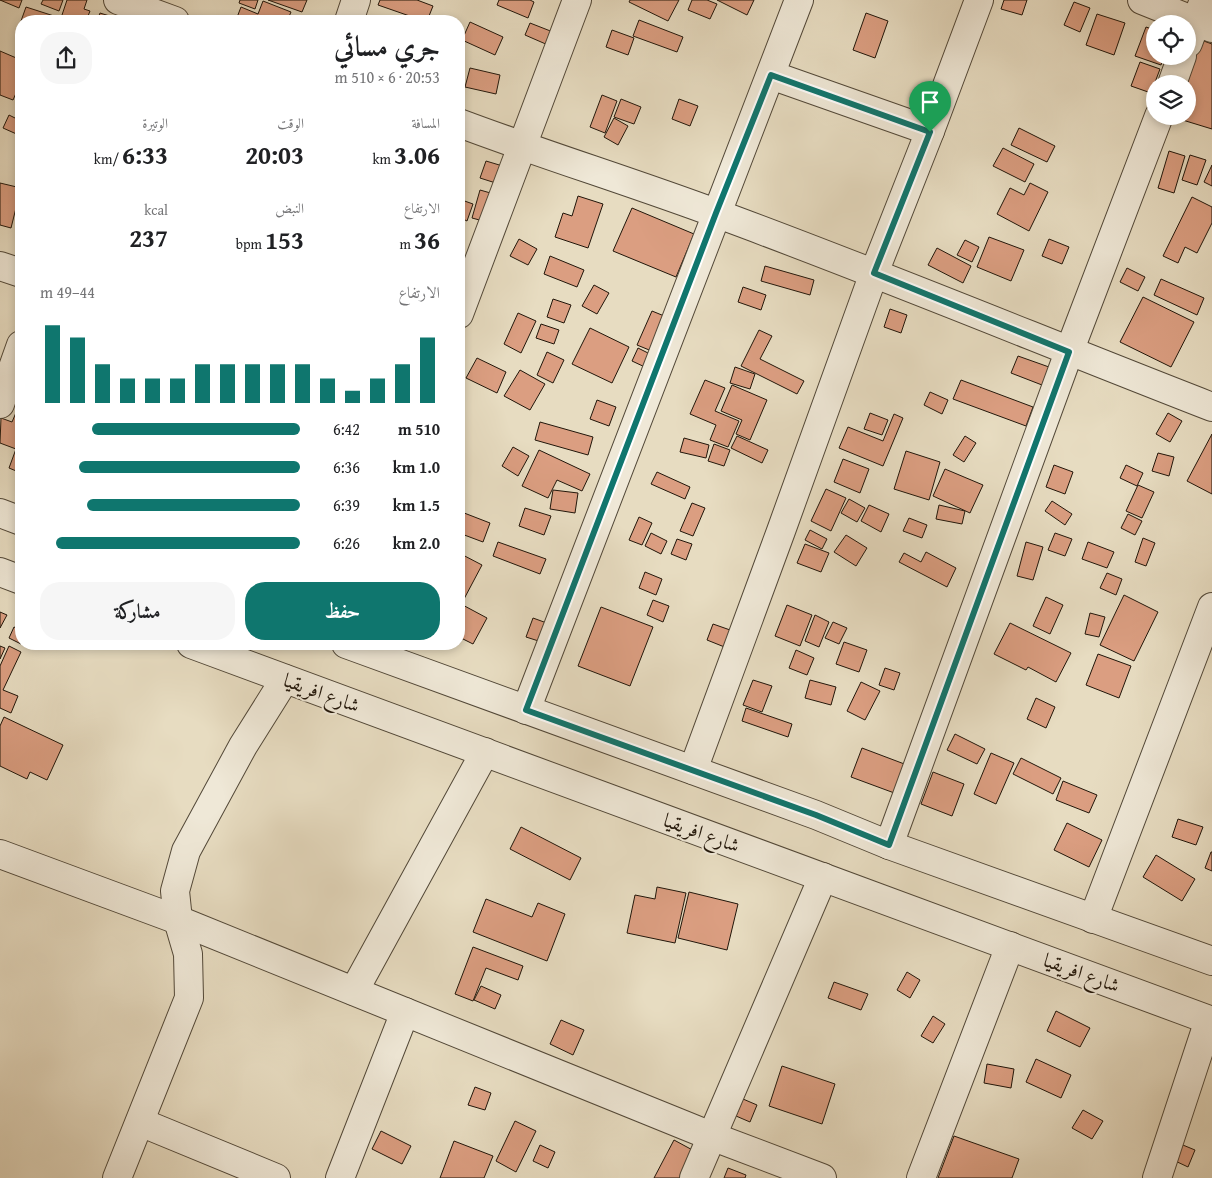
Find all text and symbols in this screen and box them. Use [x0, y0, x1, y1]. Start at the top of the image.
map controls [1146, 15, 1196, 125]
button: locate [1146, 15, 1196, 65]
text: جري مسائي [334, 25, 440, 66]
button: share [40, 32, 92, 84]
text: 20:53 · 6 × 510 m [335, 65, 440, 89]
button: layers [1146, 75, 1196, 125]
pin [909, 81, 951, 132]
icon: arrive [916, 88, 944, 116]
text: الوتيرة [142, 113, 168, 133]
text: الوقت [277, 113, 304, 133]
text: المسافة [411, 113, 440, 133]
text: 6:33 [122, 137, 168, 173]
text: 20:03 [245, 137, 304, 173]
text: 3.06 [394, 137, 440, 173]
text: /km [94, 149, 122, 169]
text: km [372, 149, 394, 169]
text: النبض [275, 198, 304, 218]
text: الارتفاع [404, 198, 440, 218]
text: kcal [144, 200, 168, 220]
text: 237 [129, 220, 168, 256]
text: 153 [265, 222, 304, 258]
text: 36 [414, 222, 440, 258]
text: bpm [236, 234, 265, 254]
text: m [400, 234, 414, 254]
text: 44–49 m [40, 280, 95, 304]
text: الارتفاع [398, 280, 440, 304]
text: 6:42 [333, 417, 360, 441]
text: 510 m [398, 417, 440, 441]
text: 6:36 [333, 455, 360, 479]
text: 1.0 km [393, 455, 440, 479]
text: 6:39 [333, 493, 360, 517]
text: 1.5 km [393, 493, 440, 517]
text: 6:26 [333, 531, 360, 555]
text: 2.0 km [393, 531, 440, 555]
button: مشاركة [40, 582, 235, 640]
button: حفظ [245, 582, 440, 640]
street label: شارع افريقيا [278, 665, 364, 723]
street label: شارع افريقيا [658, 805, 744, 863]
street label: شارع افريقيا [1038, 945, 1124, 1003]

